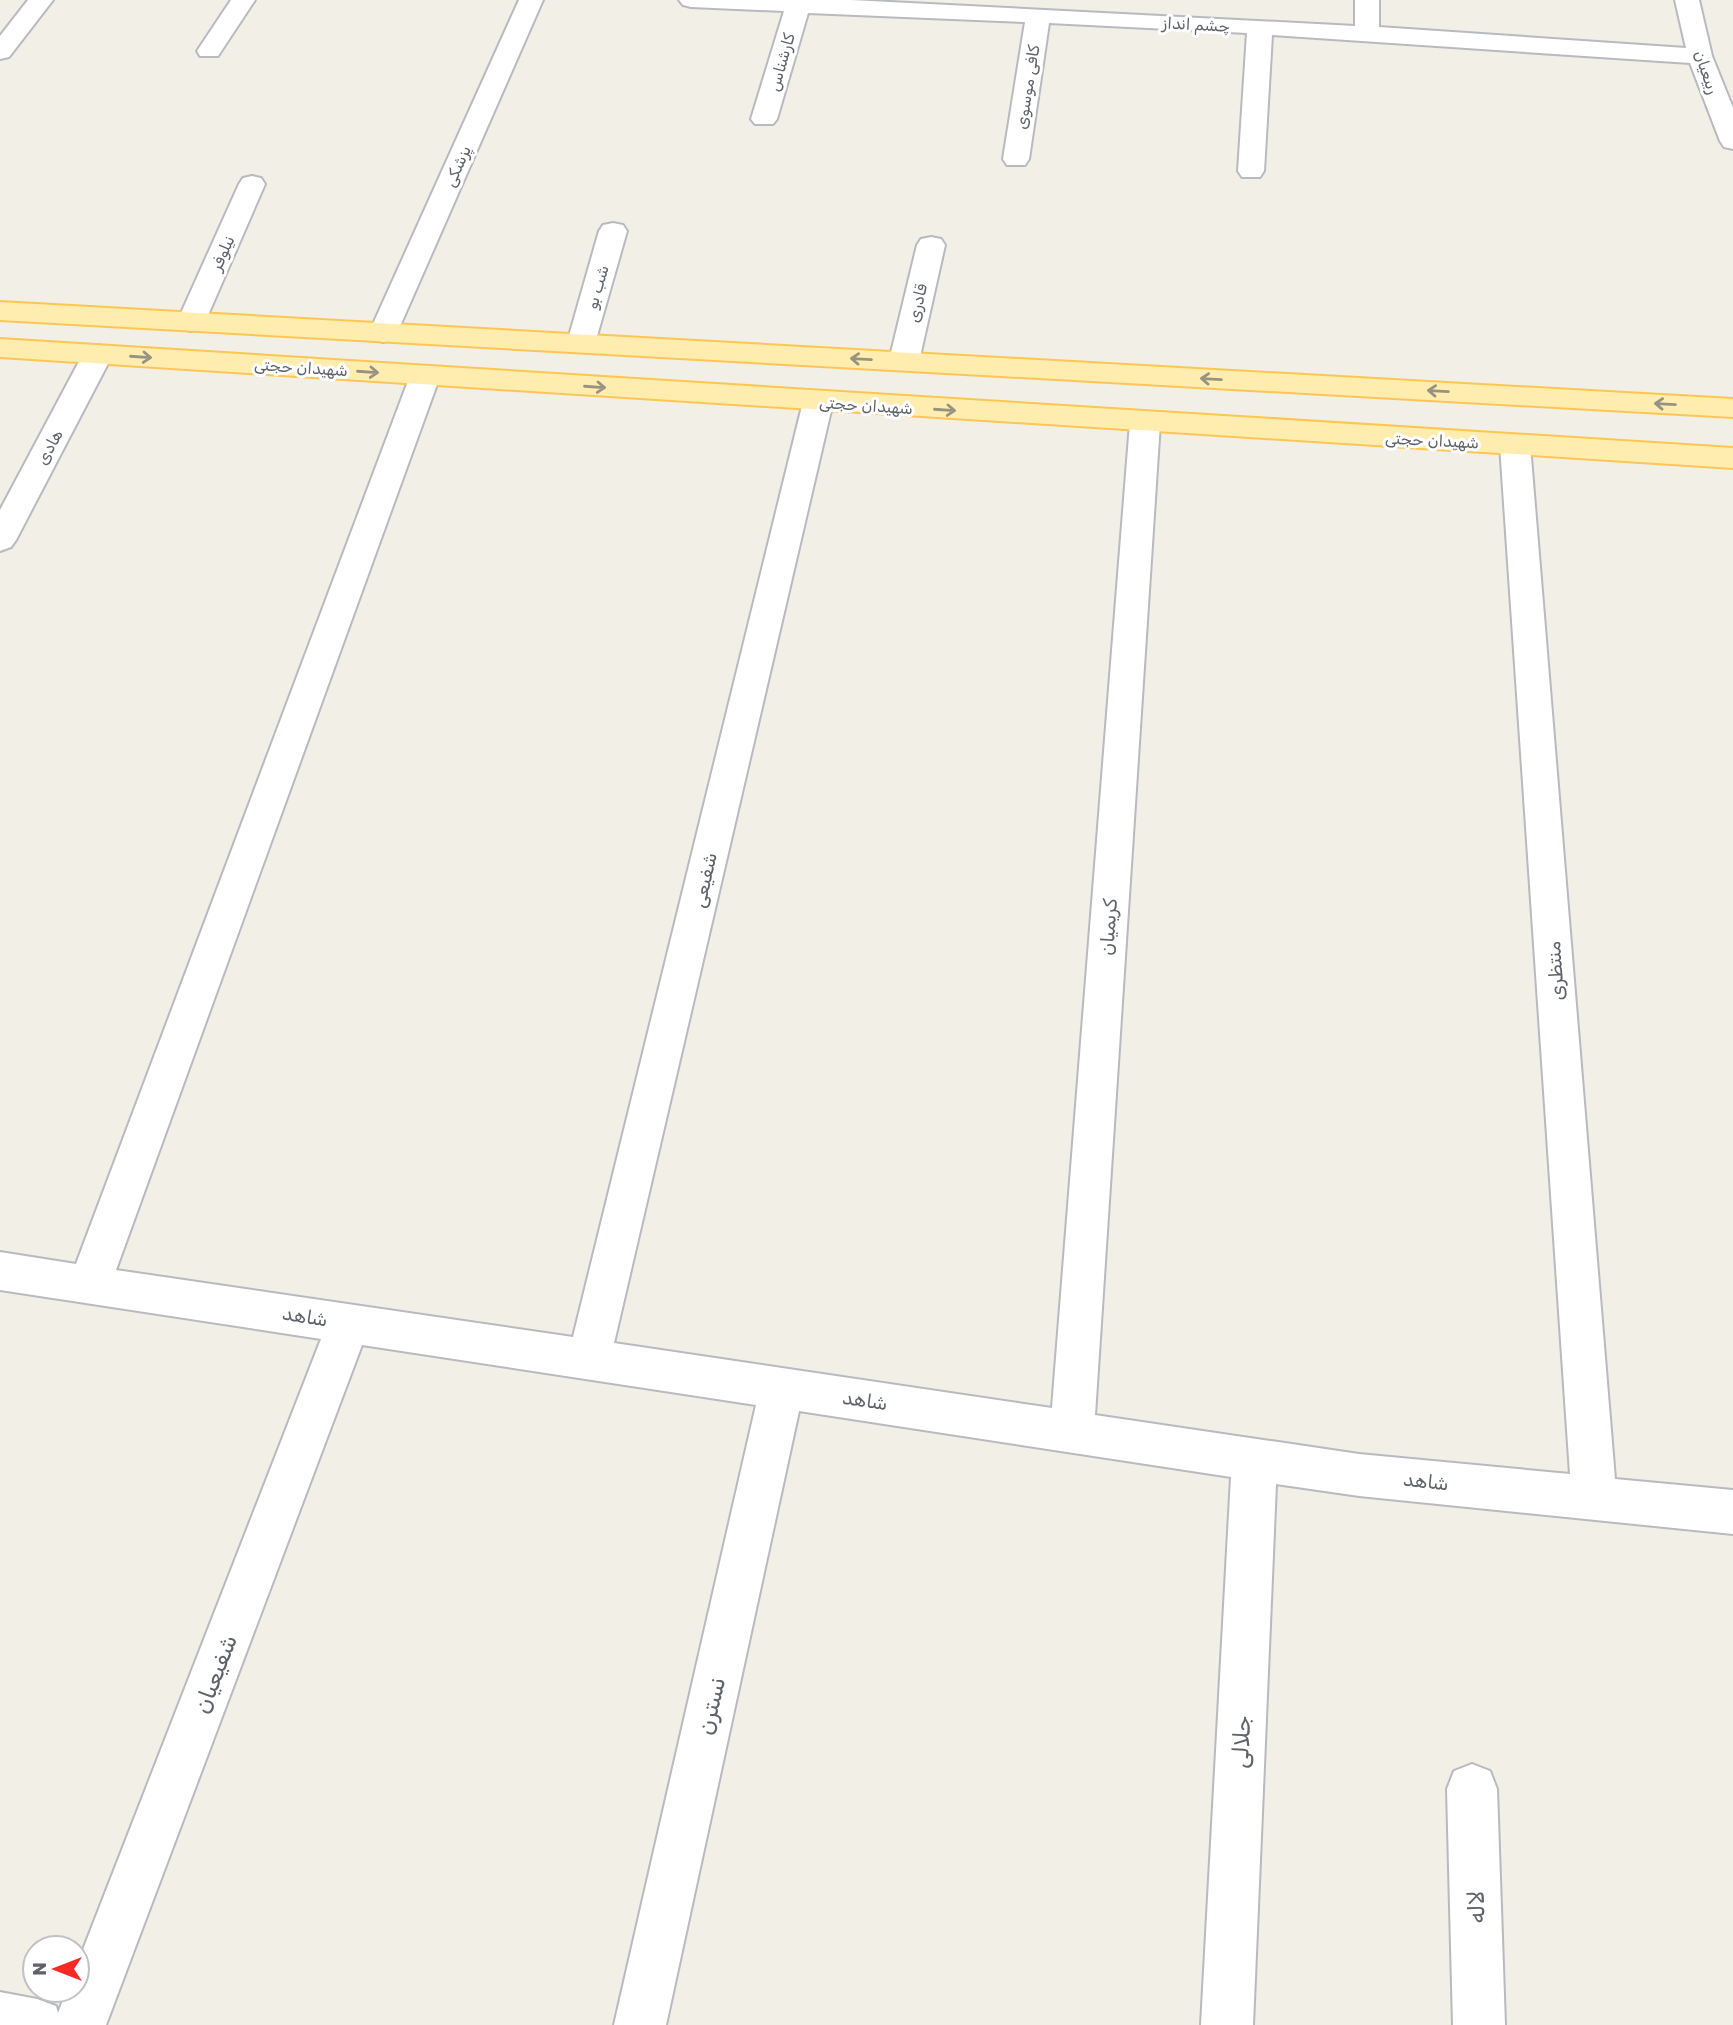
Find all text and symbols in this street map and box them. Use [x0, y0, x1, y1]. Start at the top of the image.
street label: چشم انداز [1161, 13, 1230, 37]
street label: کارشناس [764, 30, 800, 94]
street label: کافی موسوی [1011, 43, 1045, 131]
street label: ربیعیان [1689, 48, 1723, 97]
street label: پزشکی [440, 143, 476, 190]
street label: نیلوفر [206, 233, 239, 275]
street label: شب بو [582, 263, 614, 312]
street label: قادری [904, 281, 932, 325]
one-way arrow [130, 351, 152, 364]
one-way arrow [850, 352, 873, 365]
street label: شهیدان حجتی [253, 355, 349, 381]
one-way arrow [357, 366, 379, 379]
one-way arrow [1199, 372, 1222, 385]
one-way arrow [584, 381, 606, 394]
one-way arrow [1426, 385, 1449, 398]
street label: شهیدان حجتی [818, 393, 914, 419]
one-way arrow [1654, 397, 1677, 410]
one-way arrow [933, 404, 955, 417]
street label: هادی [32, 426, 67, 468]
street label: شهیدان حجتی [1384, 429, 1479, 453]
street label: شفیعی [687, 850, 722, 910]
street label: کریمیان [1095, 897, 1122, 956]
street label: منتظری [1542, 940, 1569, 1002]
street label: شاهد [281, 1302, 329, 1331]
street label: شاهد [841, 1386, 889, 1415]
street label: شاهد [1402, 1468, 1450, 1495]
street label: شفیعیان [187, 1631, 243, 1717]
street label: نسترن [691, 1674, 731, 1738]
street label: جلالی [1226, 1715, 1256, 1769]
street label: لاله [1461, 1890, 1491, 1924]
north arrow [21, 1934, 91, 2004]
text: N [28, 1962, 51, 1976]

